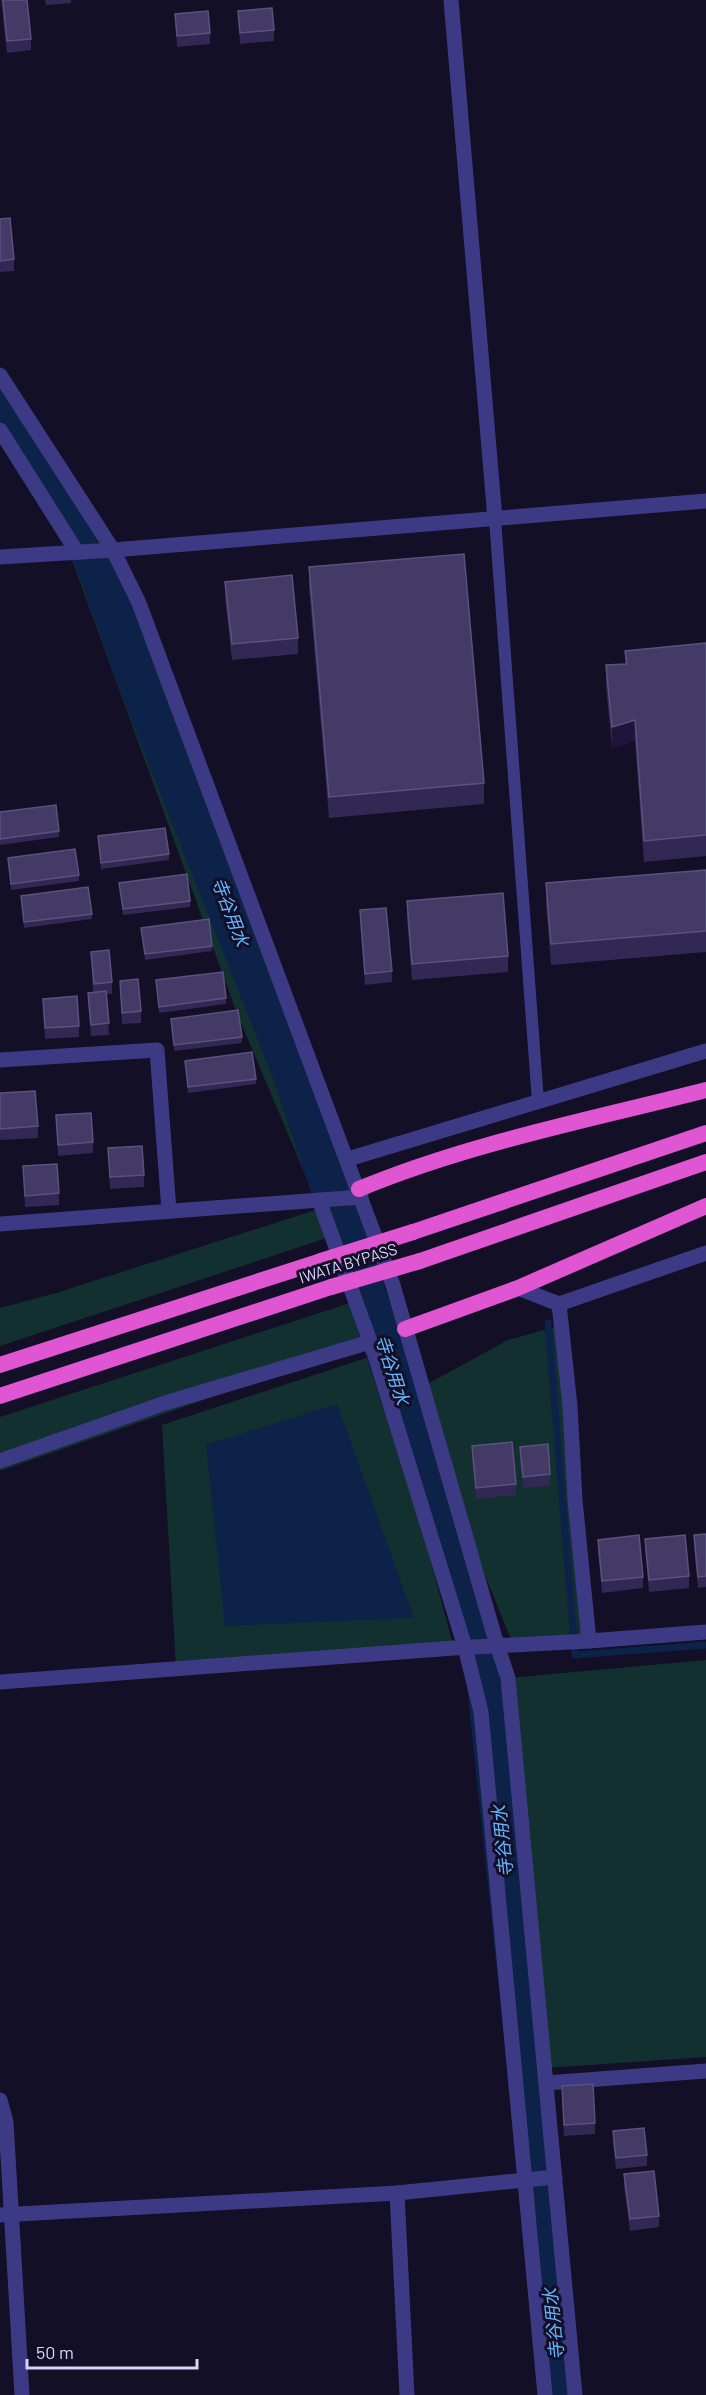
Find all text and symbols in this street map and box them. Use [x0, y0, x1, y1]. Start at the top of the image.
water label: 寺谷用水 [208, 874, 255, 951]
street label: IWATA BYPASS [296, 1239, 399, 1287]
water label: 寺谷用水 [371, 1332, 415, 1409]
water label: 寺谷用水 [487, 1802, 517, 1878]
water label: 寺谷用水 [538, 2285, 568, 2361]
scale bar [27, 2332, 196, 2370]
text: 50 m [36, 2341, 74, 2363]

